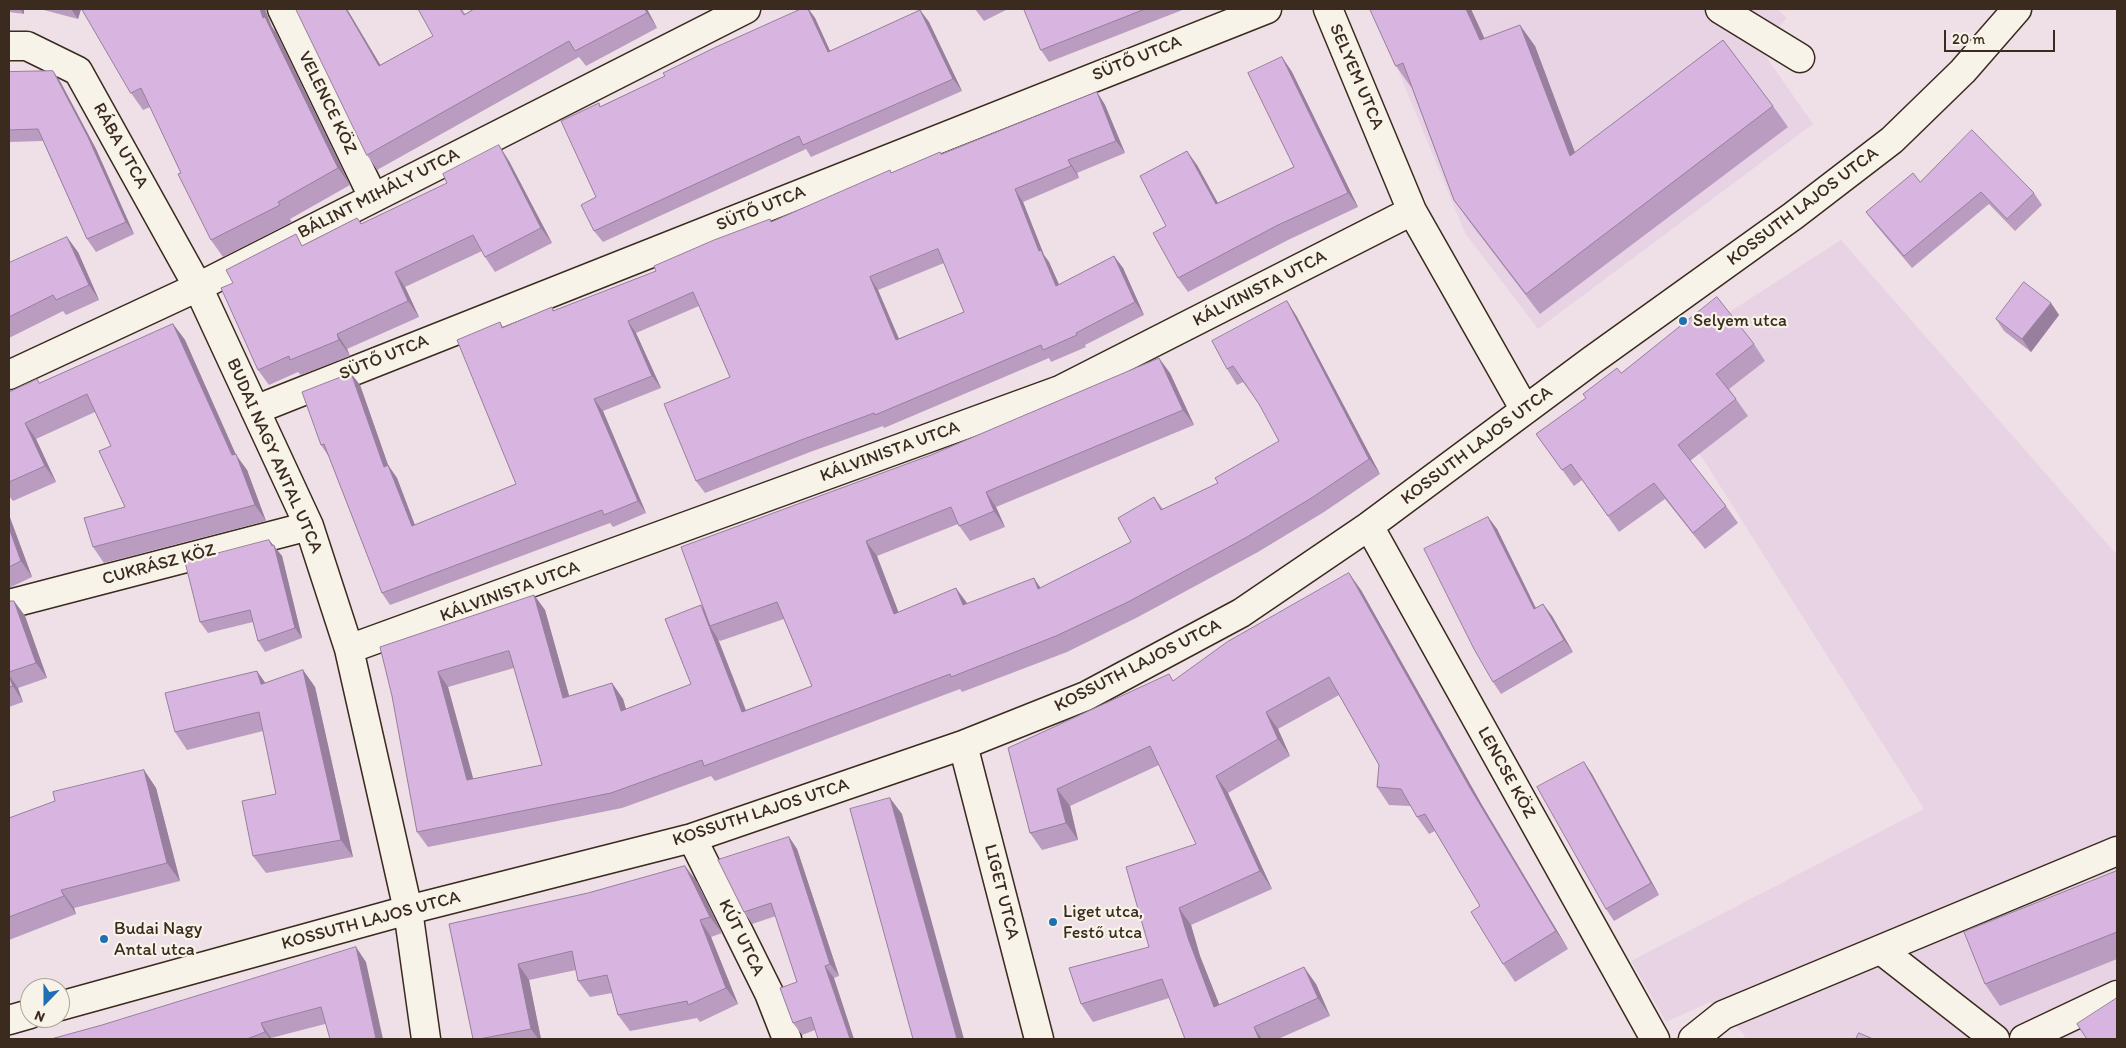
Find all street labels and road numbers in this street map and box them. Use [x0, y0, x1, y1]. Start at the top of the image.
street label: SELYEM UTCA [1324, 21, 1388, 133]
street label: SÜTŐ UTCA [1089, 31, 1185, 87]
street label: VELENCE KÖZ [293, 48, 361, 158]
street label: RÁBA UTCA [88, 99, 152, 193]
street label: KOSSUTH LAJOS UTCA [1723, 143, 1883, 271]
street label: BÁLINT MIHÁLY UTCA [295, 144, 463, 244]
street label: SÜTŐ UTCA [713, 181, 809, 237]
street label: KÁLVINISTA UTCA [1190, 246, 1330, 332]
street label: SÜTŐ UTCA [336, 330, 432, 386]
street label: BUDAI NAGY ANTAL UTCA [221, 355, 327, 557]
street label: KOSSUTH LAJOS UTCA [1397, 382, 1557, 510]
street label: KÁLVINISTA UTCA [817, 417, 963, 487]
street label: CUKRÁSZ KÖZ [100, 540, 218, 590]
street label: KÁLVINISTA UTCA [437, 557, 583, 627]
street label: KOSSUTH LAJOS UTCA [1051, 615, 1225, 717]
street label: LENCSE KÖZ [1472, 723, 1540, 823]
street label: KOSSUTH LAJOS UTCA [670, 774, 852, 852]
street label: LIGET UTCA [979, 842, 1023, 942]
street label: KOSSUTH LAJOS UTCA [279, 887, 463, 955]
street label: KÚT UTCA [713, 896, 769, 980]

